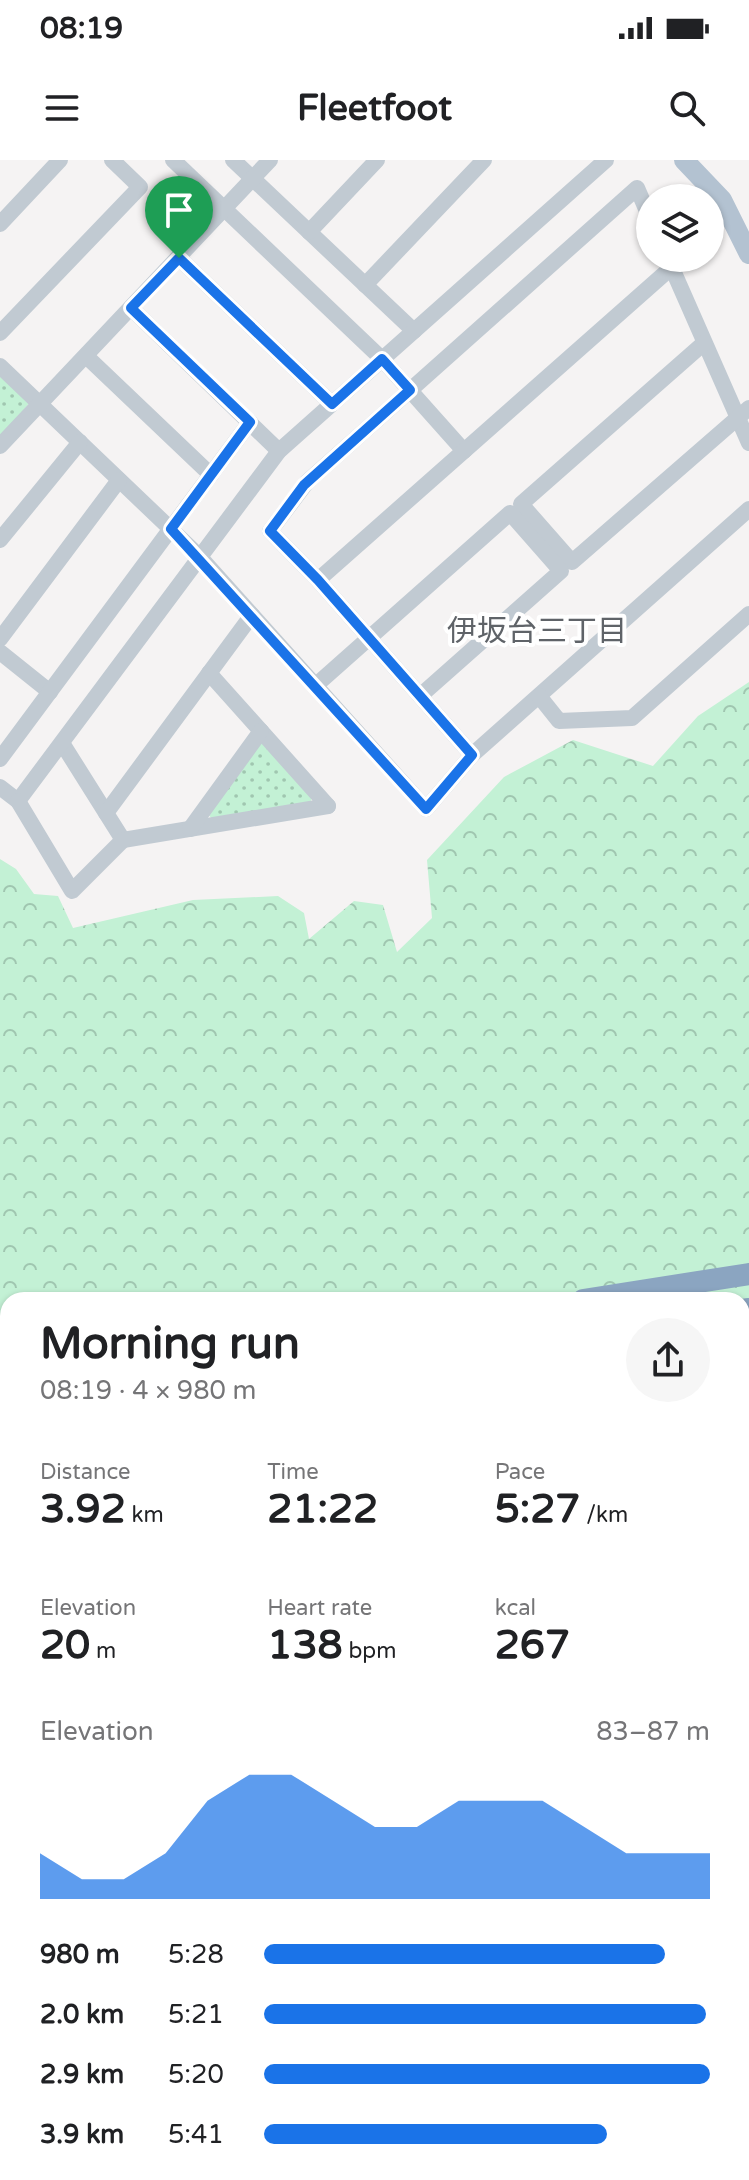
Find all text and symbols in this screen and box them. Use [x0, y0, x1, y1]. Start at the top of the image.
text: 08:19 [40, 10, 123, 47]
icon: menu [40, 86, 84, 130]
icon: search [665, 86, 709, 130]
text: Fleetfoot [297, 87, 452, 130]
pin [145, 176, 213, 258]
map controls [636, 184, 724, 272]
button: layers [636, 184, 724, 272]
icon: arrive [157, 188, 201, 232]
district label: 伊坂台三丁目 [447, 613, 627, 650]
text: Morning run [40, 1318, 300, 1371]
button: share [626, 1318, 710, 1402]
text: 08:19 · 4 × 980 m [40, 1375, 256, 1406]
text: Distance [40, 1459, 131, 1485]
text: Time [267, 1459, 319, 1485]
text: Pace [495, 1459, 545, 1485]
text: 3.92 [40, 1485, 126, 1533]
text: 21:22 [267, 1485, 378, 1533]
text: 5:27 [495, 1485, 580, 1533]
text: km [126, 1502, 164, 1528]
text: /km [580, 1502, 628, 1528]
text: Elevation [40, 1595, 136, 1621]
text: Heart rate [267, 1595, 372, 1621]
text: kcal [495, 1595, 536, 1621]
text: 20 [40, 1621, 90, 1669]
text: 138 [267, 1621, 343, 1669]
text: 267 [495, 1621, 570, 1669]
text: m [90, 1638, 116, 1664]
text: bpm [343, 1638, 396, 1664]
text: Elevation [40, 1716, 154, 1747]
text: 83–87 m [596, 1716, 710, 1747]
text: 980 m [40, 1939, 120, 1970]
text: 5:28 [168, 1939, 224, 1970]
text: 2.0 km [40, 1999, 124, 2030]
text: 5:21 [168, 1999, 224, 2030]
text: 2.9 km [40, 2059, 124, 2090]
text: 5:20 [168, 2059, 224, 2090]
text: 3.9 km [40, 2119, 124, 2150]
text: 5:41 [168, 2119, 224, 2150]

